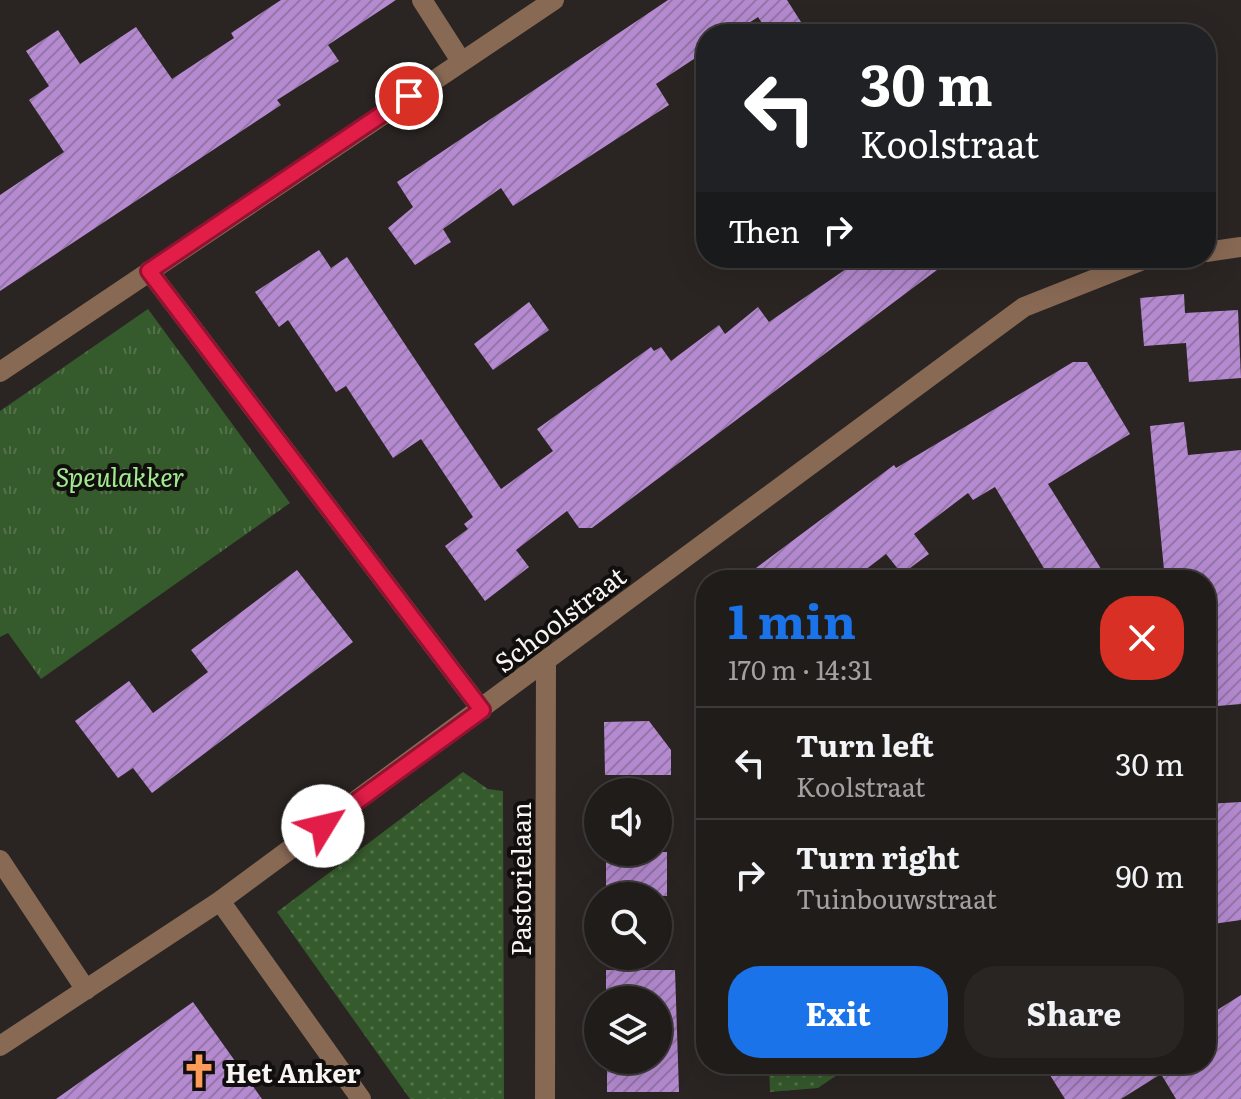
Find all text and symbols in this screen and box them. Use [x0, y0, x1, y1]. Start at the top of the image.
text: 30 m [860, 40, 993, 123]
icon: left [728, 56, 832, 160]
pin [375, 62, 443, 130]
icon: arrive [387, 74, 431, 118]
text: Koolstraat [860, 116, 1039, 169]
text: Then [728, 208, 800, 252]
icon: right [816, 208, 860, 252]
park label: Speulakker [55, 456, 185, 495]
street label: Schoolstraat [485, 555, 633, 680]
text: 1 min [728, 583, 856, 654]
button: close [1100, 596, 1184, 680]
text: 170 m · 14:31 [728, 649, 872, 688]
text: Turn left [796, 722, 934, 766]
icon: left [728, 741, 772, 785]
text: 30 m [1115, 741, 1184, 785]
text: Koolstraat [796, 766, 925, 805]
map controls [584, 778, 672, 1074]
button: sound [584, 778, 672, 866]
position arrow [281, 784, 365, 868]
street label: Pastorielaan [500, 802, 539, 956]
text: Turn right [796, 834, 960, 878]
icon: right [728, 853, 772, 897]
text: 90 m [1116, 853, 1184, 897]
text: Tuinbouwstraat [796, 878, 997, 917]
button: search [584, 882, 672, 970]
button: Exit [728, 966, 948, 1058]
button: Share [964, 966, 1184, 1058]
button: layers [584, 986, 672, 1074]
church icon: Het Anker [180, 1052, 218, 1090]
place label: Het Anker [225, 1052, 361, 1091]

